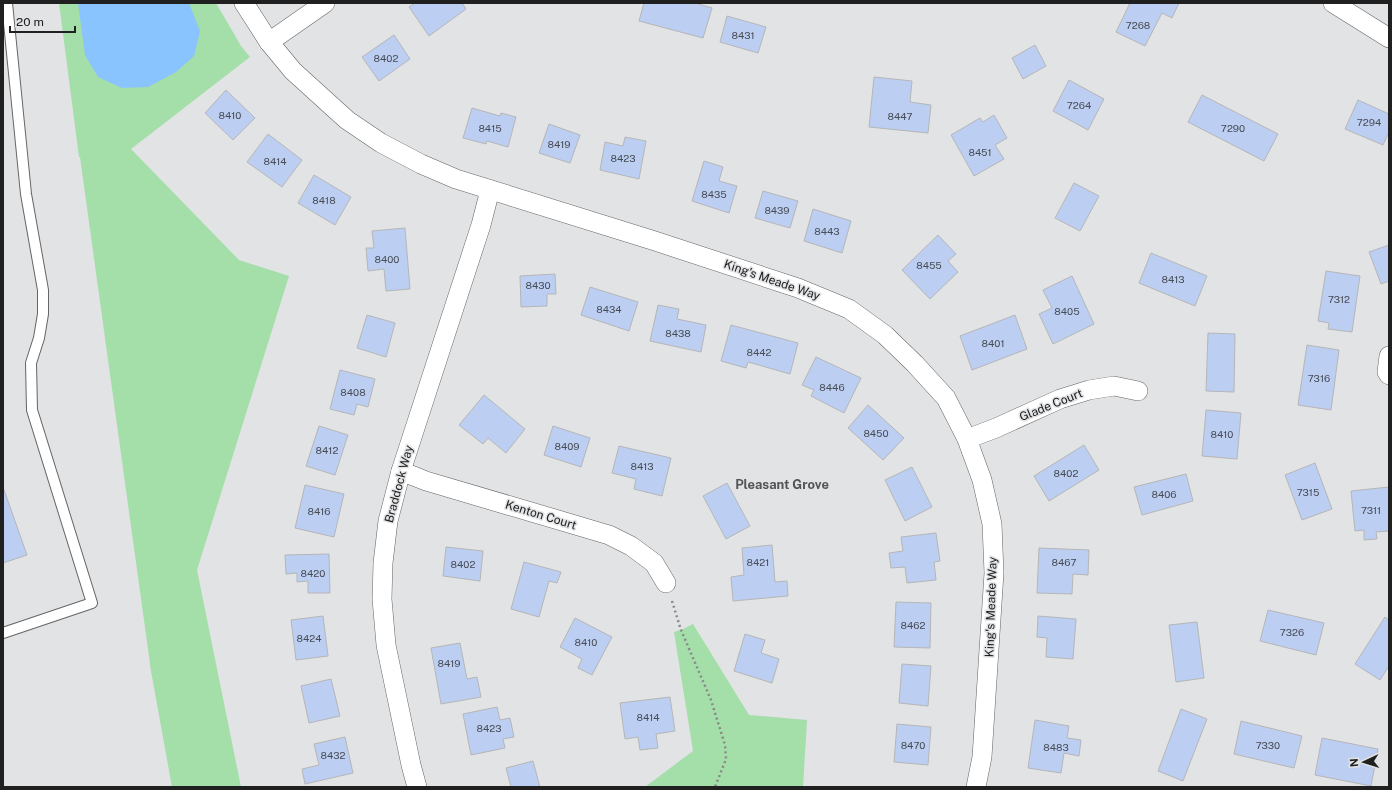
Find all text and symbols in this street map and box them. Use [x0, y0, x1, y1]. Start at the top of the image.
scale bar [10, 8, 75, 34]
text: 20 m [16, 15, 44, 29]
house number: 7268 [1126, 19, 1150, 31]
house number: 8431 [731, 29, 755, 41]
house number: 8402 [374, 52, 398, 64]
house number: 7264 [1067, 99, 1091, 111]
house number: 8410 [219, 109, 241, 121]
house number: 8447 [887, 110, 913, 122]
house number: 7294 [1357, 116, 1381, 128]
house number: 8415 [478, 122, 502, 134]
house number: 7290 [1221, 122, 1245, 134]
house number: 8419 [547, 138, 571, 150]
house number: 8451 [968, 146, 992, 158]
house number: 8423 [610, 152, 636, 164]
house number: 8414 [263, 155, 287, 167]
house number: 8435 [701, 188, 727, 200]
house number: 8418 [312, 194, 336, 206]
house number: 8439 [764, 204, 790, 216]
house number: 8443 [814, 225, 840, 237]
house number: 8400 [375, 253, 399, 265]
street label: King's Meade Way [722, 257, 823, 303]
house number: 8455 [916, 259, 942, 271]
house number: 8413 [1161, 273, 1185, 285]
house number: 8430 [525, 279, 551, 291]
house number: 7312 [1328, 293, 1350, 305]
house number: 8434 [596, 303, 622, 315]
house number: 8405 [1054, 305, 1080, 317]
house number: 8438 [665, 327, 691, 339]
house number: 8401 [982, 337, 1004, 349]
house number: 8442 [747, 346, 772, 358]
house number: 7316 [1308, 372, 1330, 384]
house number: 8446 [819, 381, 845, 393]
house number: 8408 [340, 386, 366, 398]
street label: Glade Court [1017, 386, 1085, 424]
house number: 8450 [863, 427, 889, 439]
house number: 8410 [1211, 428, 1233, 440]
house number: 8409 [554, 440, 580, 452]
street label: Braddock Way [382, 443, 416, 524]
house number: 8412 [316, 444, 338, 456]
house number: 8413 [630, 460, 654, 472]
house number: 8402 [1054, 467, 1078, 479]
district label: Pleasant Grove [735, 477, 829, 492]
house number: 7315 [1297, 486, 1319, 498]
house number: 8406 [1151, 488, 1177, 500]
street label: Kenton Court [504, 498, 579, 533]
house number: 7311 [1361, 504, 1381, 516]
house number: 8416 [307, 505, 331, 517]
house number: 8421 [747, 556, 769, 568]
street label: King's Meade Way [982, 556, 1000, 658]
house number: 8467 [1052, 556, 1076, 568]
house number: 8402 [451, 558, 475, 570]
house number: 8420 [301, 567, 325, 579]
house number: 8462 [901, 619, 925, 631]
house number: 7326 [1280, 626, 1304, 638]
house number: 8424 [297, 632, 322, 644]
house number: 8410 [575, 636, 597, 648]
house number: 8419 [437, 657, 461, 669]
house number: 8414 [636, 711, 660, 723]
house number: 8423 [476, 722, 502, 734]
house number: 8470 [901, 739, 925, 751]
house number: 7330 [1256, 739, 1280, 751]
house number: 8483 [1043, 741, 1069, 753]
north arrow [1344, 742, 1384, 782]
house number: 8432 [320, 749, 346, 761]
text: N [1348, 758, 1360, 767]

